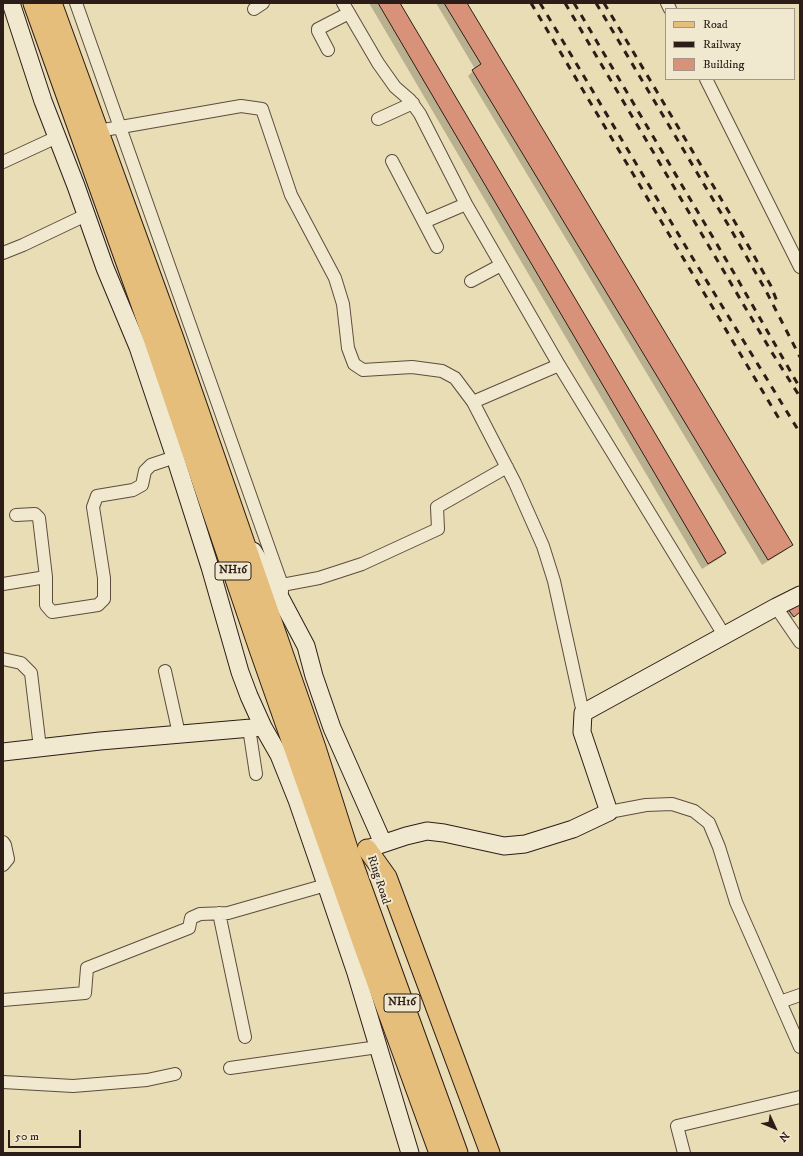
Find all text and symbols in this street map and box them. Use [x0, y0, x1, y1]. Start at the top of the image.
legend [665, 8, 795, 80]
text: Road [703, 17, 728, 32]
text: Railway [703, 37, 741, 52]
text: Building [703, 57, 744, 72]
road number: NH16 [215, 562, 251, 580]
street label: Ring Road [363, 854, 393, 906]
road number: NH16 [384, 994, 420, 1012]
north arrow [755, 1108, 795, 1148]
scale bar [10, 1122, 83, 1148]
text: N [775, 1128, 792, 1144]
text: 50 m [15, 1129, 39, 1144]

